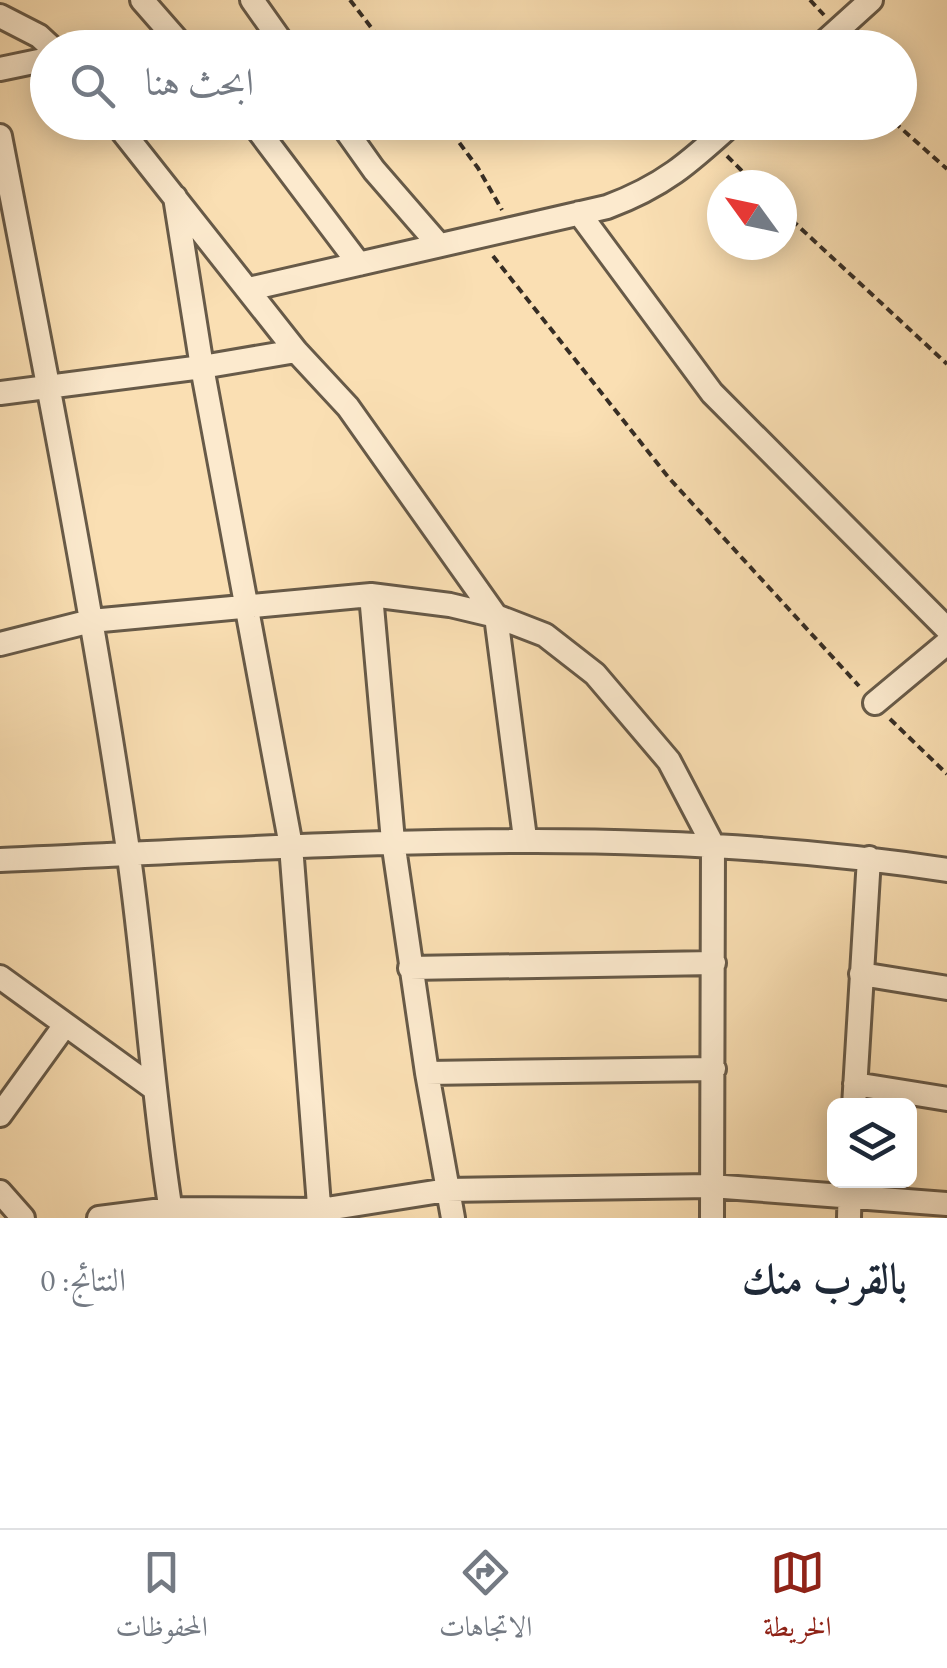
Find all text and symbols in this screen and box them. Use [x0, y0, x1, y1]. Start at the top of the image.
search box [30, 30, 917, 140]
text: ابحث هنا [145, 57, 254, 106]
icon: search [65, 58, 120, 113]
north arrow [707, 170, 797, 260]
map controls [827, 1098, 917, 1188]
button: layers [827, 1098, 917, 1188]
text: بالقرب منك [742, 1251, 907, 1306]
text: النتائج: 0 [40, 1259, 126, 1301]
tab: المحفوظات [116, 1545, 208, 1654]
tab: الاتجاهات [439, 1545, 532, 1654]
tab: الخريطة [763, 1545, 831, 1654]

